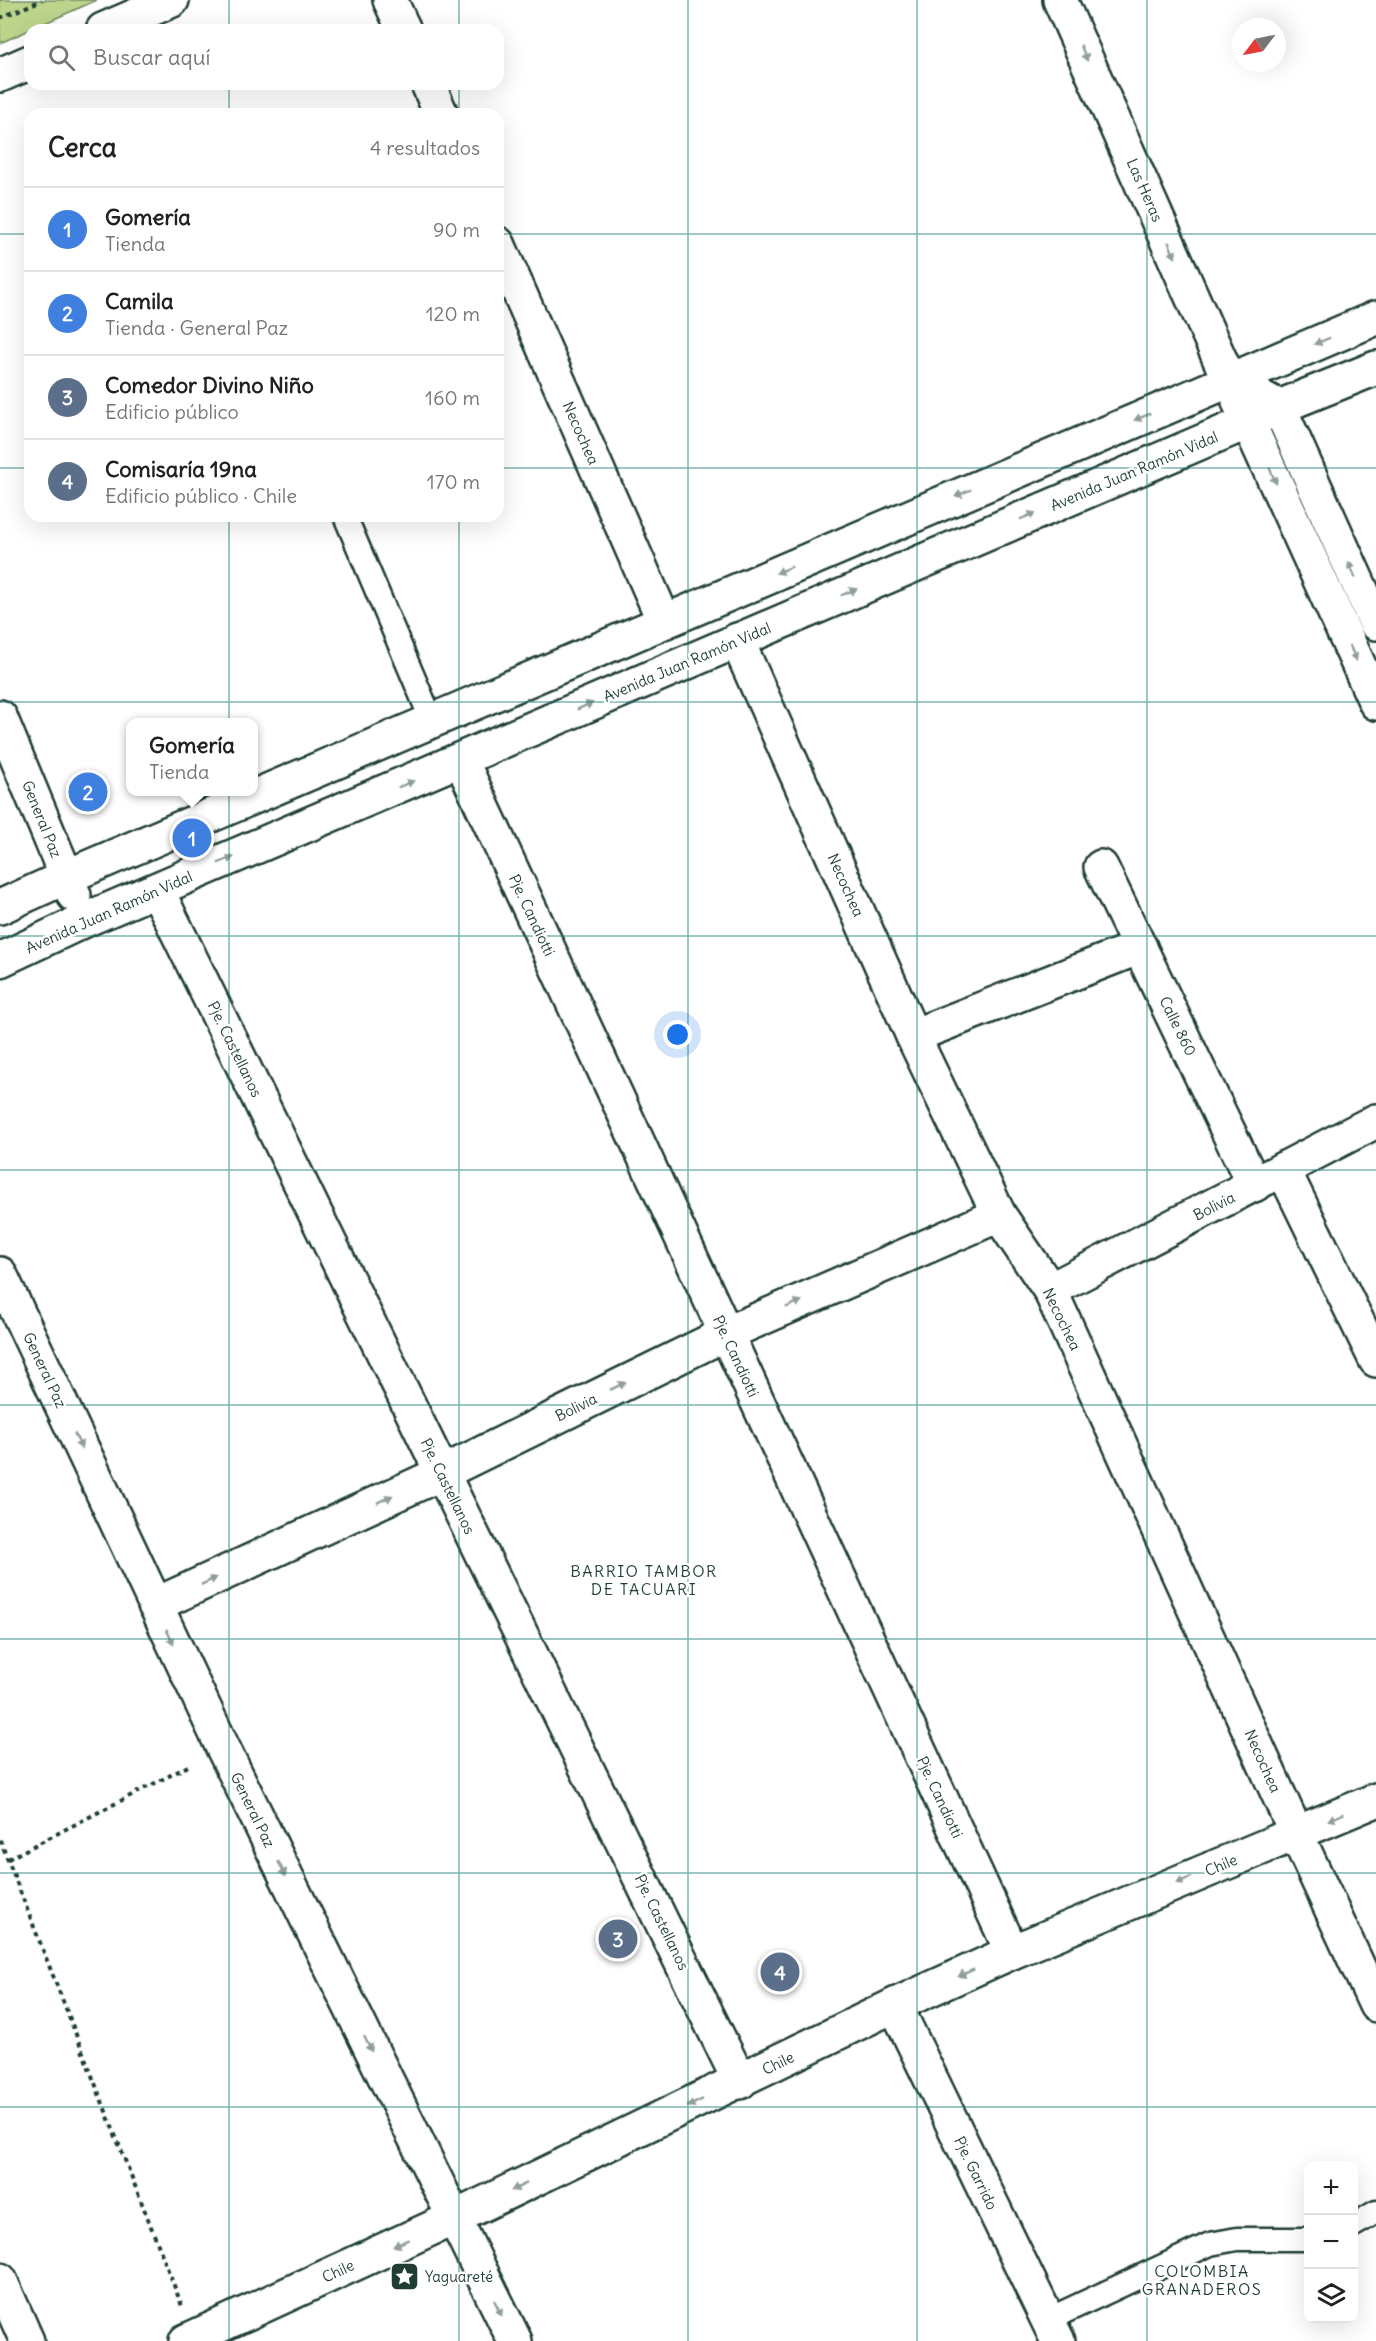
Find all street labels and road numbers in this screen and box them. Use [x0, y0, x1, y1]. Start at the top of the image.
street label: Las Heras [1123, 155, 1167, 225]
street label: Necochea [559, 398, 604, 468]
street label: Avenida Juan Ramón Vidal [1047, 427, 1221, 515]
street label: Avenida Juan Ramón Vidal [600, 618, 774, 706]
street label: General Paz [18, 778, 66, 860]
street label: Necochea [824, 850, 869, 920]
street label: Avenida Juan Ramón Vidal [23, 867, 195, 957]
street label: Pje. Candiotti [505, 871, 559, 959]
street label: Calle 860 [1155, 993, 1201, 1059]
street label: Pje. Castellanos [204, 998, 267, 1100]
street label: Bolivia [1190, 1187, 1238, 1224]
street label: Necochea [1039, 1285, 1085, 1354]
street label: Pje. Candiotti [709, 1312, 763, 1400]
street label: General Paz [19, 1329, 71, 1411]
street label: Bolivia [552, 1389, 600, 1425]
street label: Pje. Castellanos [417, 1435, 480, 1537]
street label: Necochea [1241, 1726, 1286, 1796]
street label: Pje. Candiotti [913, 1753, 967, 1841]
street label: General Paz [227, 1769, 279, 1851]
street label: Chile [1202, 1850, 1240, 1880]
street label: Pje. Castellanos [631, 1871, 694, 1973]
street label: Chile [759, 2047, 797, 2079]
street label: Pje. Garrido [950, 2133, 1002, 2213]
street label: Chile [319, 2255, 357, 2287]

